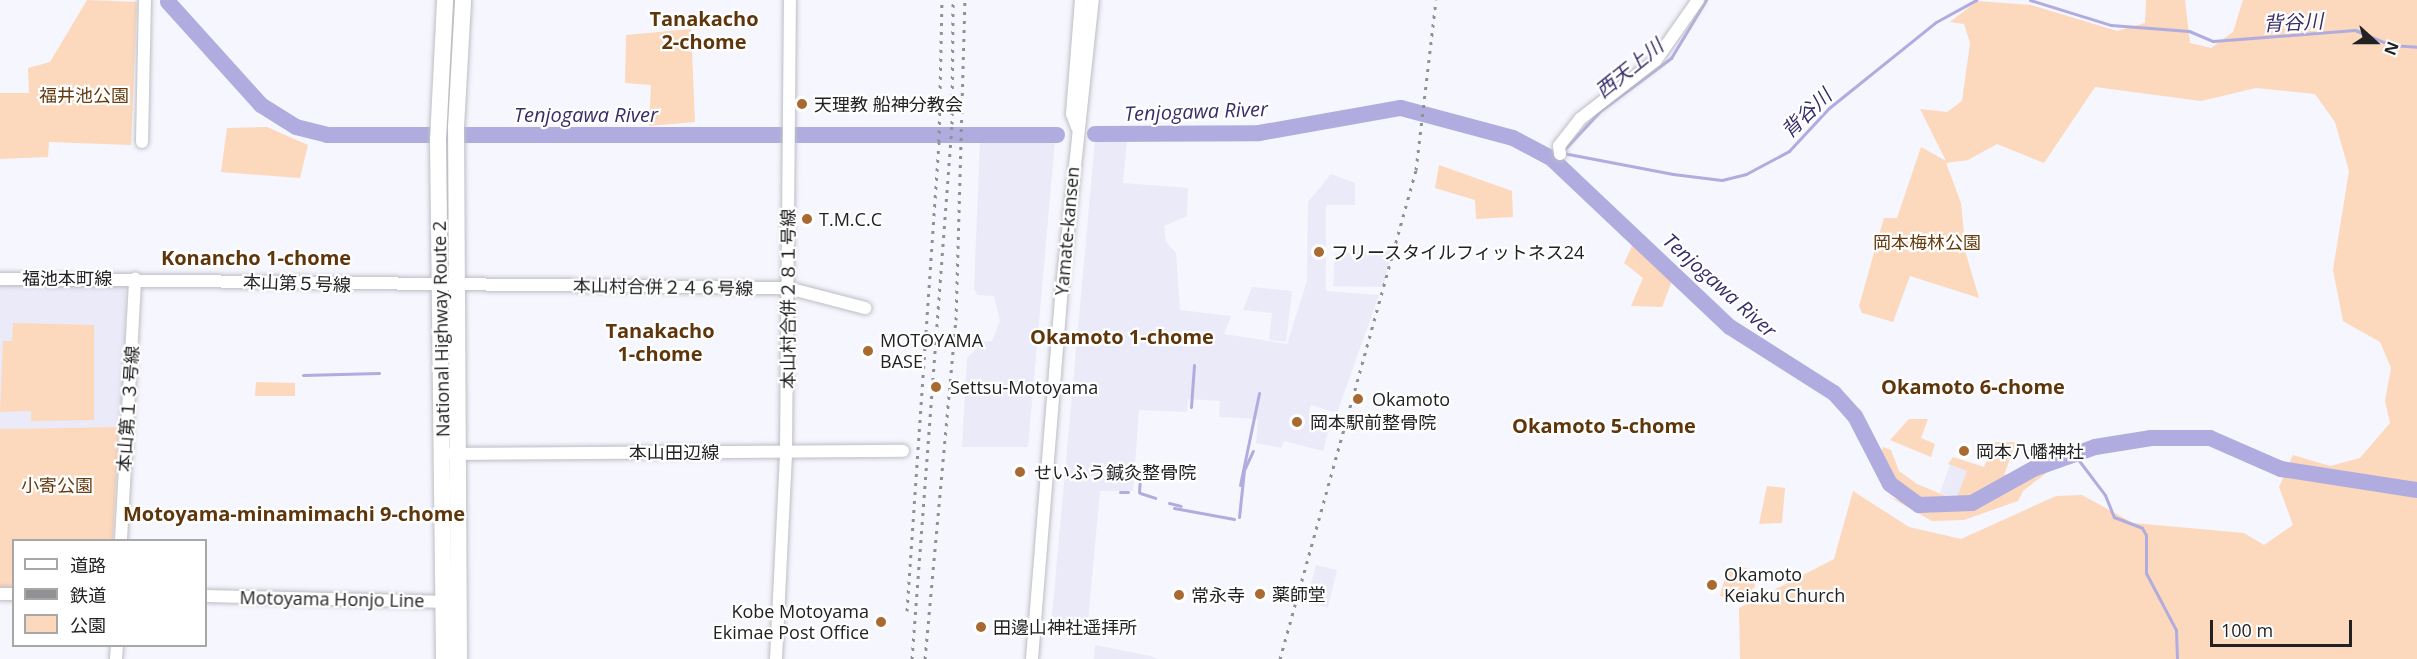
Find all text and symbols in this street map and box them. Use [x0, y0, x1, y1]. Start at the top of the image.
district label: Tanakacho 2-chome [649, 6, 759, 53]
water label: 背谷川 [2262, 8, 2324, 36]
north arrow [2345, 12, 2405, 72]
water label: 西天上川 [1590, 34, 1668, 102]
text: N [2379, 38, 2404, 58]
park label: 福井池公園 [39, 84, 129, 106]
water label: 背谷川 [1776, 84, 1836, 142]
place label: 天理教 船神分教会 [814, 93, 963, 115]
water label: Tenjogawa River [1124, 96, 1268, 126]
marker: 天理教 船神分教会 [795, 97, 809, 111]
water label: Tenjogawa River [514, 102, 658, 126]
street label: Yamate-kansen [1051, 166, 1083, 296]
place label: T.M.C.C [819, 208, 882, 230]
street label: 本山村合併２８１号線 [777, 209, 799, 389]
marker: T.M.C.C [800, 212, 814, 226]
street label: National Highway Route 2 [428, 221, 454, 437]
water label: Tenjogawa River [1659, 228, 1781, 342]
park label: 岡本梅林公園 [1873, 231, 1981, 253]
place label: フリースタイルフィットネス24 [1331, 241, 1586, 263]
district label: Konancho 1-chome [161, 245, 351, 269]
marker: フリースタイルフィットネス24 [1312, 245, 1326, 259]
street label: 福池本町線 [22, 267, 112, 289]
street label: 本山第５号線 [243, 270, 351, 296]
street label: 本山村合併２４６号線 [573, 275, 753, 299]
district label: Tanakacho 1-chome [605, 319, 715, 366]
district label: Okamoto 1-chome [1030, 324, 1214, 348]
place label: MOTOYAMA BASE [880, 330, 983, 372]
marker: MOTOYAMA BASE [861, 344, 875, 358]
street label: 本山第１３号線 [113, 345, 143, 473]
district label: Okamoto 6-chome [1881, 374, 2065, 398]
place label: Settsu-Motoyama [950, 376, 1098, 398]
marker: Settsu-Motoyama [927, 378, 945, 396]
place label: Okamoto [1372, 388, 1450, 410]
marker: Okamoto [1349, 390, 1367, 408]
place label: 岡本駅前整骨院 [1310, 411, 1436, 433]
marker: 岡本駅前整骨院 [1288, 413, 1306, 431]
district label: Okamoto 5-chome [1512, 413, 1696, 437]
place label: 岡本八幡神社 [1976, 440, 2084, 462]
street label: 本山田辺線 [629, 441, 719, 463]
marker: 岡本八幡神社 [1957, 444, 1971, 458]
place label: せいふう鍼灸整骨院 [1034, 461, 1196, 483]
marker: せいふう鍼灸整骨院 [1011, 463, 1029, 481]
park label: 小寄公園 [21, 474, 93, 496]
district label: Motoyama-minamimachi 9-chome [123, 501, 465, 525]
legend [12, 539, 207, 647]
text: 道路 [70, 553, 106, 577]
place label: Okamoto Keiaku Church [1724, 564, 1845, 606]
marker: Okamoto Keiaku Church [1705, 578, 1719, 592]
text: 鉄道 [70, 583, 106, 607]
place label: 薬師堂 [1272, 583, 1326, 605]
place label: 常永寺 [1191, 584, 1245, 606]
street label: Motoyama Honjo Line [239, 587, 425, 611]
marker: 薬師堂 [1253, 587, 1267, 601]
marker: 常永寺 [1172, 588, 1186, 602]
place label: Kobe Motoyama Ekimae Post Office [713, 601, 869, 644]
scale bar [2213, 608, 2356, 646]
text: 公園 [70, 613, 106, 637]
marker: Kobe Motoyama Ekimae Post Office [874, 615, 888, 629]
place label: 田邊山神社遥拝所 [993, 616, 1137, 638]
text: 100 m [2221, 618, 2273, 642]
marker: 田邊山神社遥拝所 [974, 620, 988, 634]

